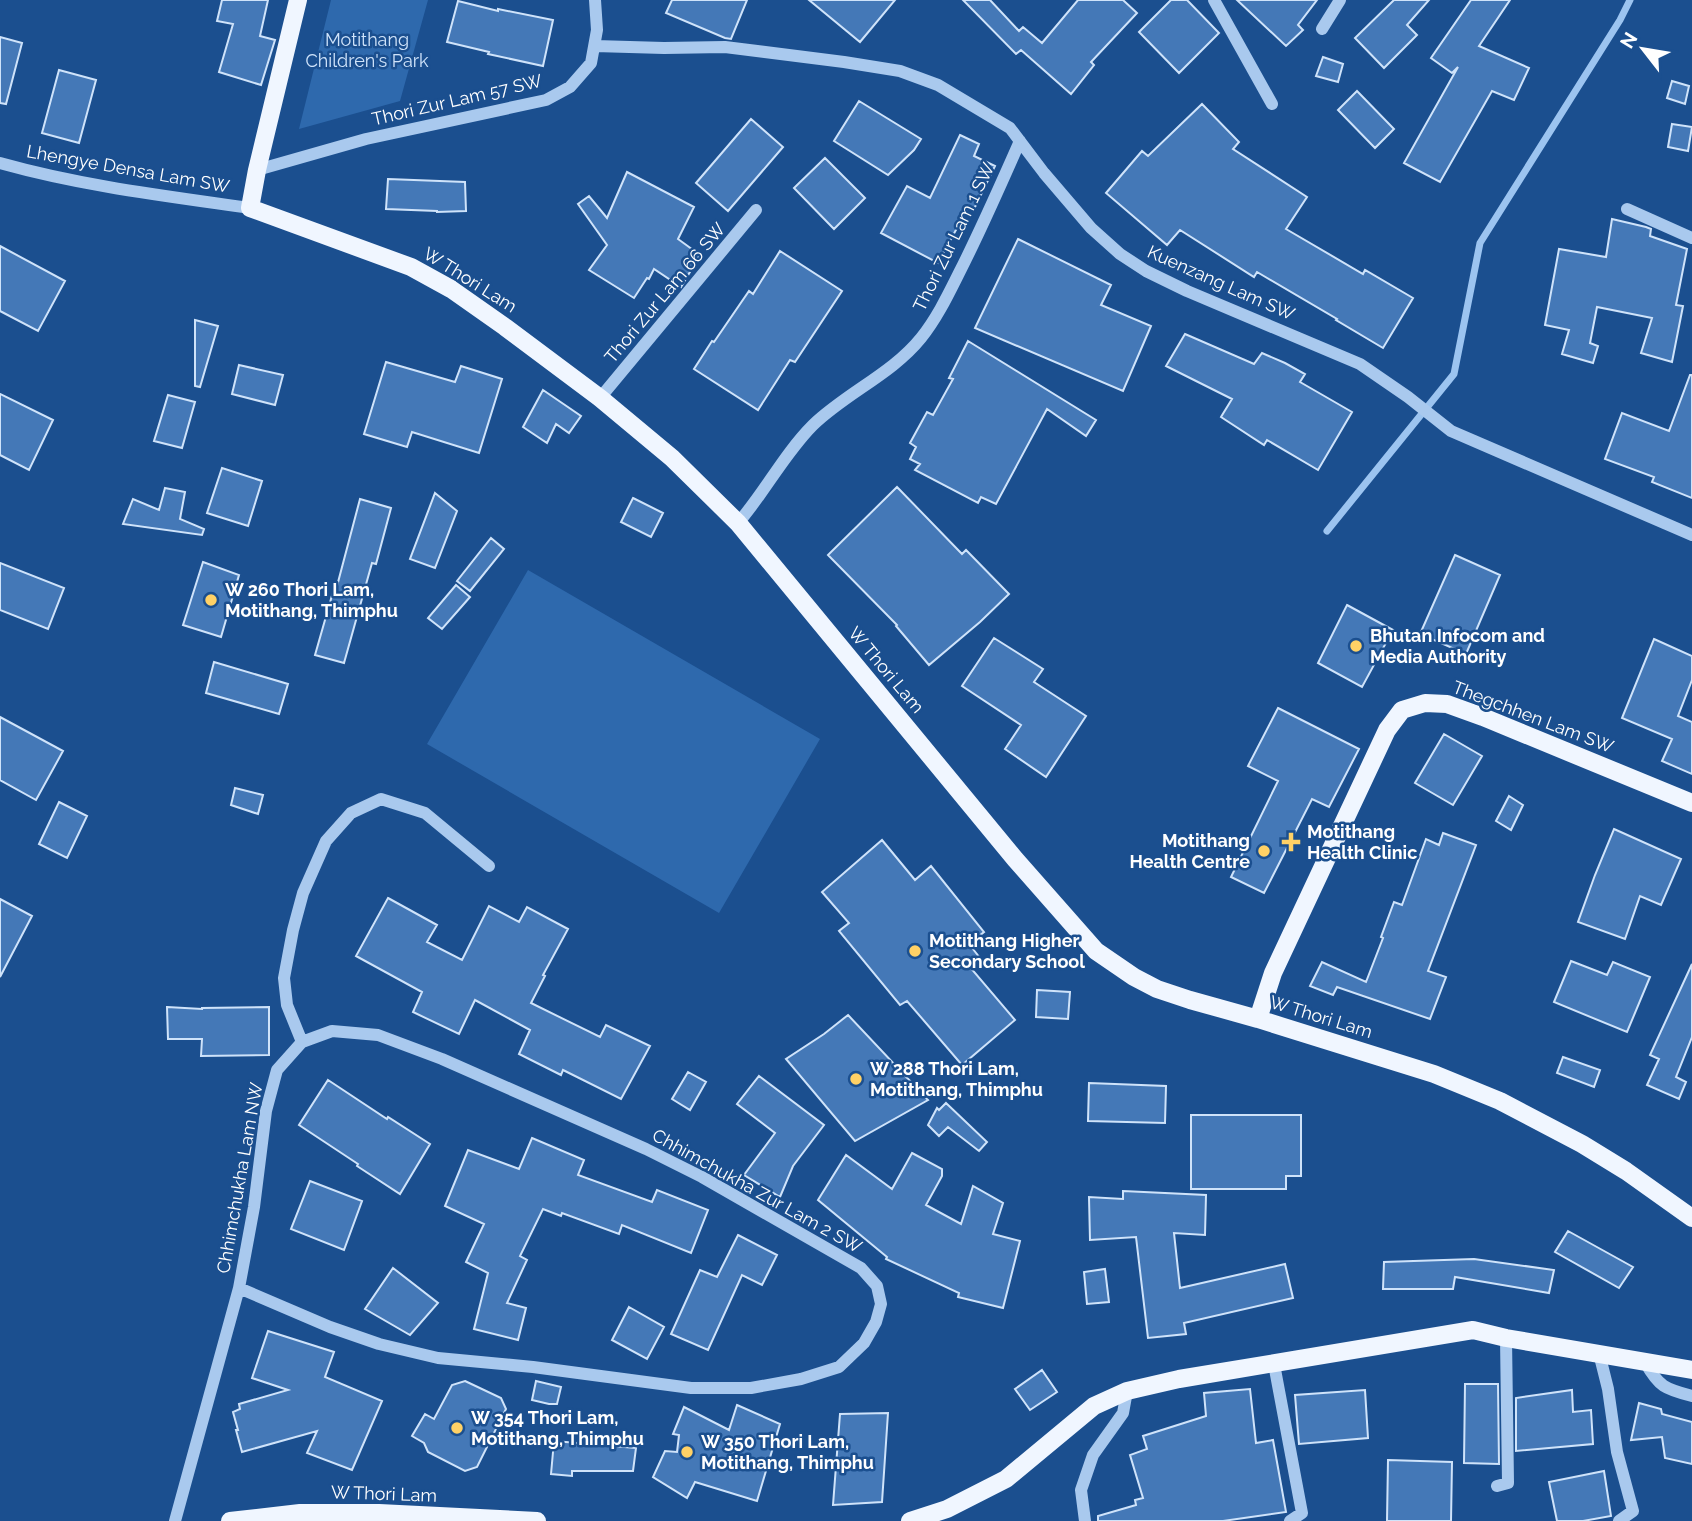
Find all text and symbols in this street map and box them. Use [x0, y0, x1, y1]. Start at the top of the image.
north arrow [1608, 14, 1678, 84]
text: N [1615, 28, 1642, 52]
park label: Motithang Children's Park [305, 29, 429, 71]
street label: Thori Zur Lam 57 SW [370, 70, 544, 129]
street label: Lhengye Densa Lam SW [25, 140, 231, 197]
street label: Thori Zur Lam 1 SW [908, 159, 999, 314]
street label: Thori Zur Lam 66 SW [600, 218, 729, 367]
street label: Kuenzang Lam SW [1144, 241, 1298, 324]
street label: W Thori Lam [420, 243, 521, 317]
place label: W 260 Thori Lam, Motithang, Thimphu [225, 579, 398, 621]
marker: W 260 Thori Lam, Motithang, Thimphu [203, 592, 219, 608]
street label: W Thori Lam [844, 622, 929, 717]
place label: Bhutan Infocom and Media Authority [1370, 625, 1545, 667]
marker: Bhutan Infocom and Media Authority [1348, 638, 1364, 654]
street label: Thegchhen Lam SW [1450, 676, 1617, 757]
place label: Motithang Health Clinic [1307, 821, 1417, 863]
place label: Motithang Health Centre [1129, 830, 1250, 872]
marker: Motithang Health Clinic [1281, 832, 1301, 852]
marker: Motithang Health Centre [1256, 843, 1272, 859]
place label: Motithang Higher Secondary School [929, 930, 1085, 972]
marker: Motithang Higher Secondary School [907, 943, 923, 959]
street label: W Thori Lam [1267, 991, 1375, 1042]
place label: W 288 Thori Lam, Motithang, Thimphu [870, 1058, 1043, 1100]
marker: W 288 Thori Lam, Motithang, Thimphu [848, 1071, 864, 1087]
street label: Chhimchukha Lam NW [212, 1081, 267, 1275]
street label: Chhimchukha Zur Lam 2 SW [649, 1124, 866, 1257]
place label: W 354 Thori Lam, Motithang, Thimphu [471, 1407, 644, 1449]
marker: W 354 Thori Lam, Motithang, Thimphu [449, 1420, 465, 1436]
place label: W 350 Thori Lam, Motithang, Thimphu [701, 1431, 874, 1473]
marker: W 350 Thori Lam, Motithang, Thimphu [679, 1444, 695, 1460]
street label: W Thori Lam [331, 1481, 437, 1506]

